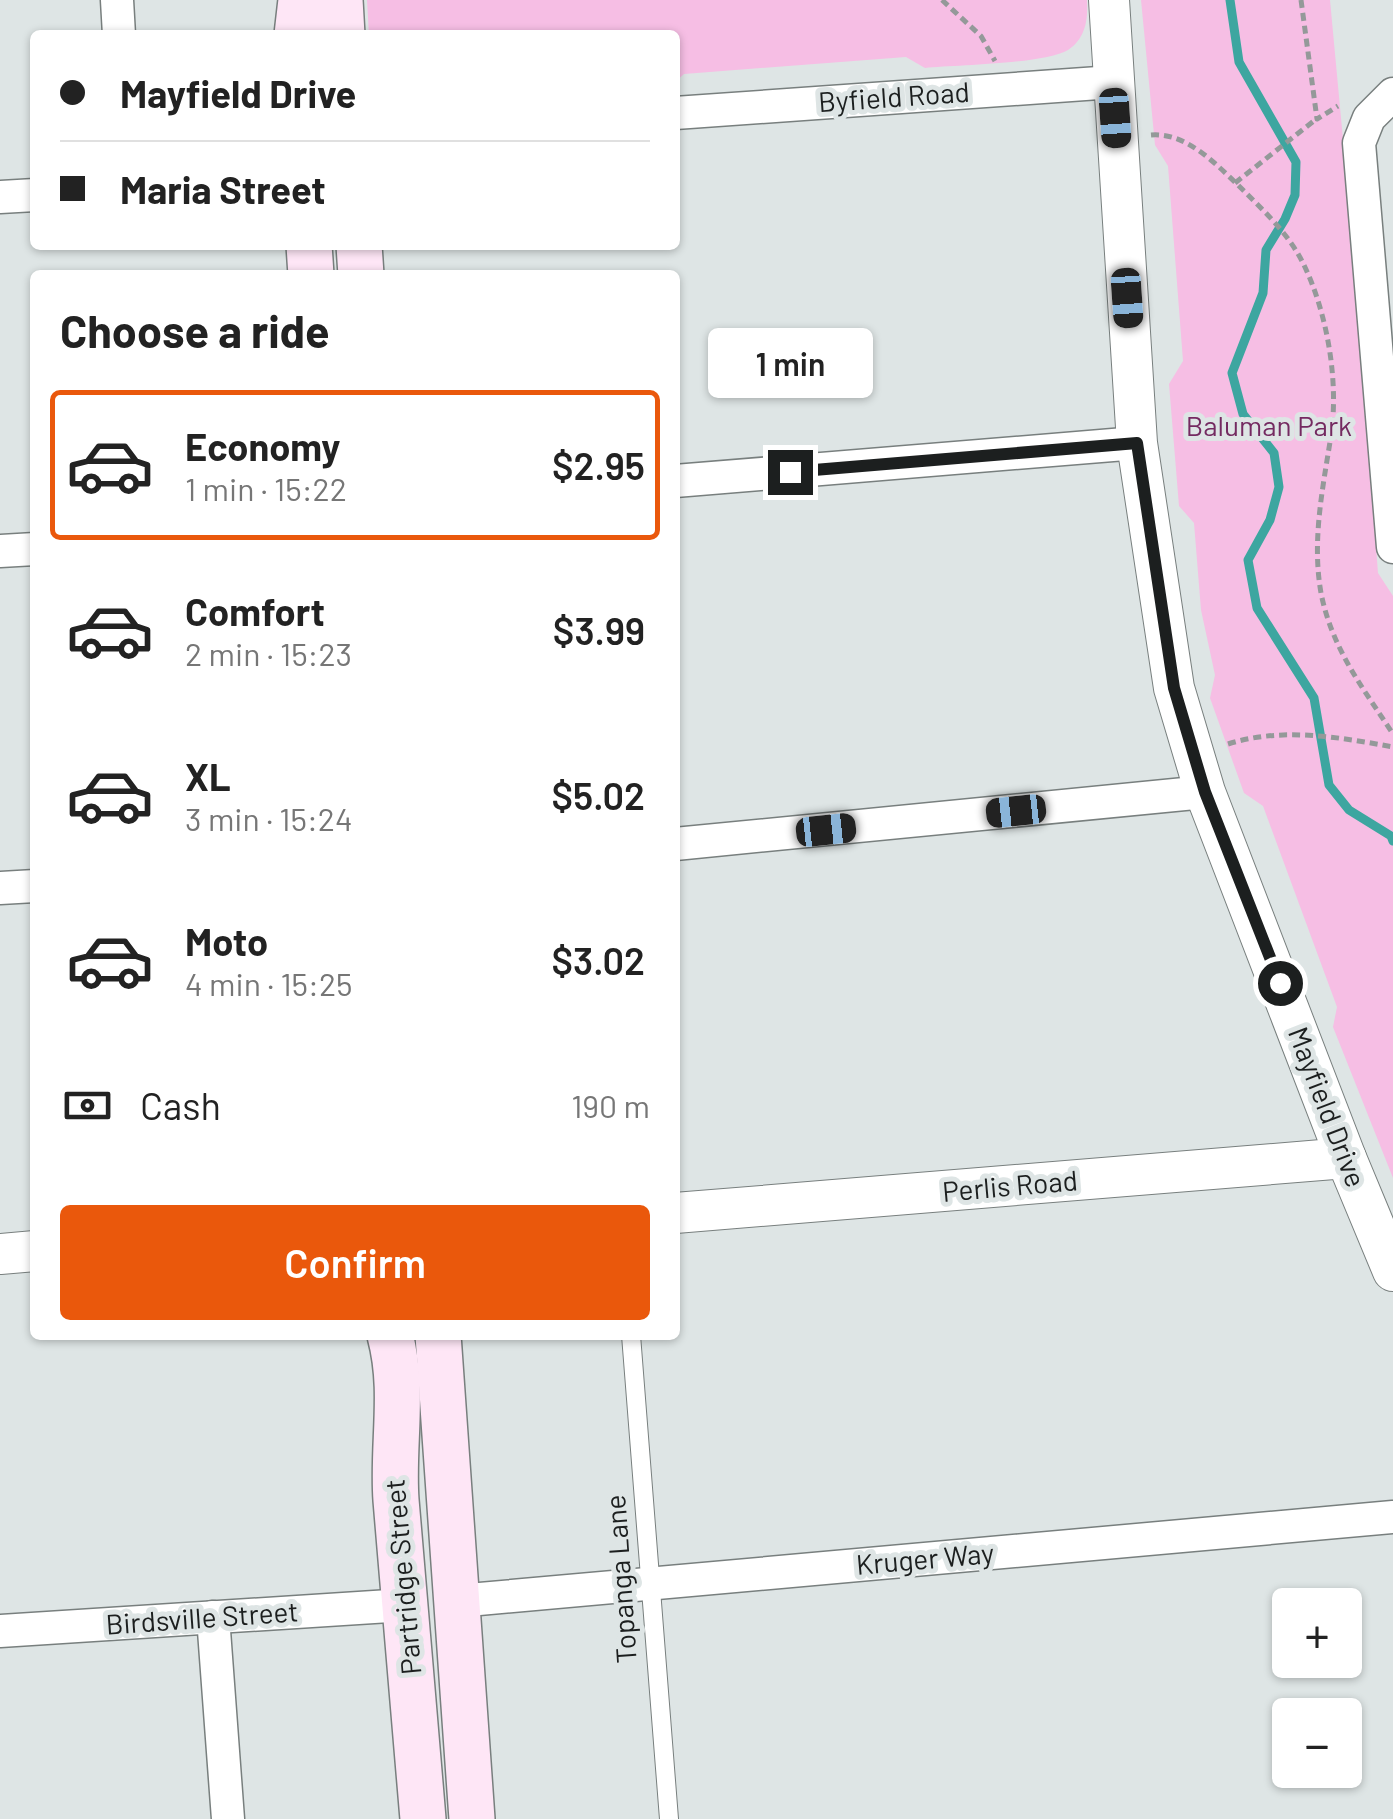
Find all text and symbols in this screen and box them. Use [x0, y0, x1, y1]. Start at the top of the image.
text: Mayfield Drive [120, 70, 356, 116]
street label: Byfield Road [817, 74, 971, 118]
car [1098, 87, 1132, 149]
text: Maria Street [120, 166, 326, 212]
car [1110, 267, 1144, 329]
text: Choose a ride [60, 303, 330, 357]
callout: 1 min [708, 327, 872, 397]
text: 1 min [756, 344, 825, 382]
park label: Baluman Park [1186, 408, 1352, 442]
icon: car [65, 420, 155, 510]
text: Economy [185, 423, 340, 469]
text: $2.95 [552, 442, 645, 488]
route end [768, 450, 813, 495]
text: 1 min · 15:22 [185, 469, 347, 507]
icon: car [65, 585, 155, 675]
text: Comfort [185, 588, 325, 634]
text: $3.99 [553, 607, 645, 653]
text: 2 min · 15:23 [185, 634, 352, 672]
icon: car [65, 750, 155, 840]
text: XL [185, 753, 231, 799]
text: $5.02 [552, 772, 645, 818]
car [985, 793, 1047, 829]
text: 3 min · 15:24 [185, 799, 353, 837]
car [795, 812, 857, 848]
icon: car [65, 915, 155, 1005]
text: Moto [185, 918, 268, 964]
text: $3.02 [551, 937, 645, 983]
route start [1258, 961, 1303, 1006]
text: 4 min · 15:25 [185, 964, 353, 1002]
street label: Mayfield Drive [1282, 1022, 1374, 1192]
icon: cash [60, 1078, 115, 1133]
text: Cash [140, 1082, 221, 1128]
text: 190 m [571, 1086, 650, 1124]
street label: Perlis Road [941, 1162, 1079, 1208]
button: Confirm [60, 1205, 650, 1320]
street label: Partridge Street [377, 1478, 427, 1676]
street label: Topanga Lane [597, 1494, 643, 1665]
street label: Kruger Way [855, 1535, 995, 1581]
map controls [1272, 1588, 1362, 1788]
button: + [1272, 1588, 1362, 1678]
street label: Birdsville Street [105, 1593, 299, 1641]
button: − [1272, 1698, 1362, 1788]

